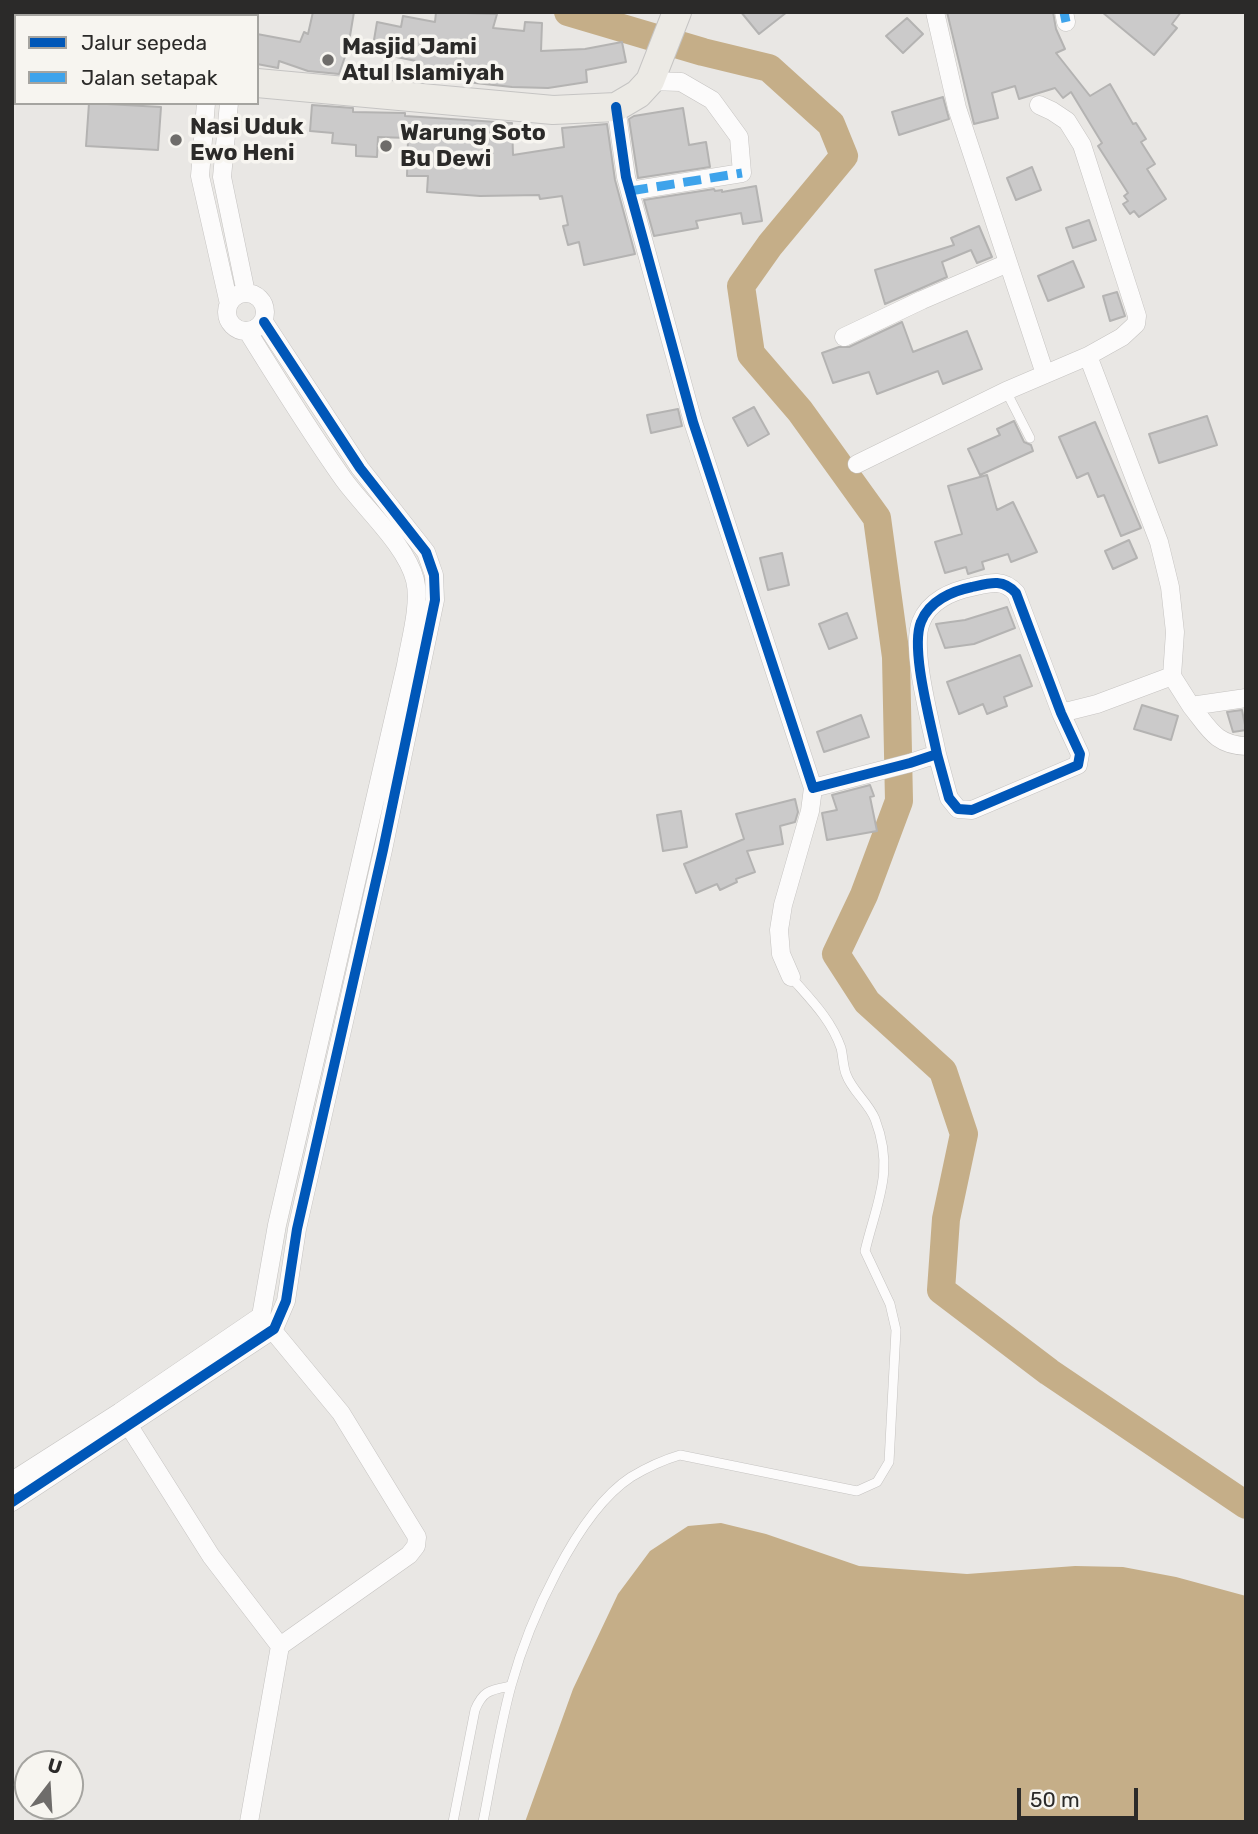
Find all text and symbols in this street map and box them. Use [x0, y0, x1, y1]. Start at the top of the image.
legend [14, 14, 259, 105]
text: Jalur sepeda [81, 30, 207, 55]
place label: Masjid Jami Atul Islamiyah [342, 33, 504, 87]
marker: Masjid Jami Atul Islamiyah [320, 52, 336, 68]
text: Jalan setapak [81, 65, 218, 90]
place label: Nasi Uduk Ewo Heni [190, 113, 304, 167]
place label: Warung Soto Bu Dewi [400, 119, 546, 173]
marker: Nasi Uduk Ewo Heni [168, 132, 184, 148]
marker: Warung Soto Bu Dewi [378, 138, 394, 154]
north arrow [14, 1750, 84, 1820]
text: U [45, 1753, 65, 1779]
scale bar [1020, 1774, 1141, 1818]
text: 50 m [1030, 1787, 1080, 1812]

